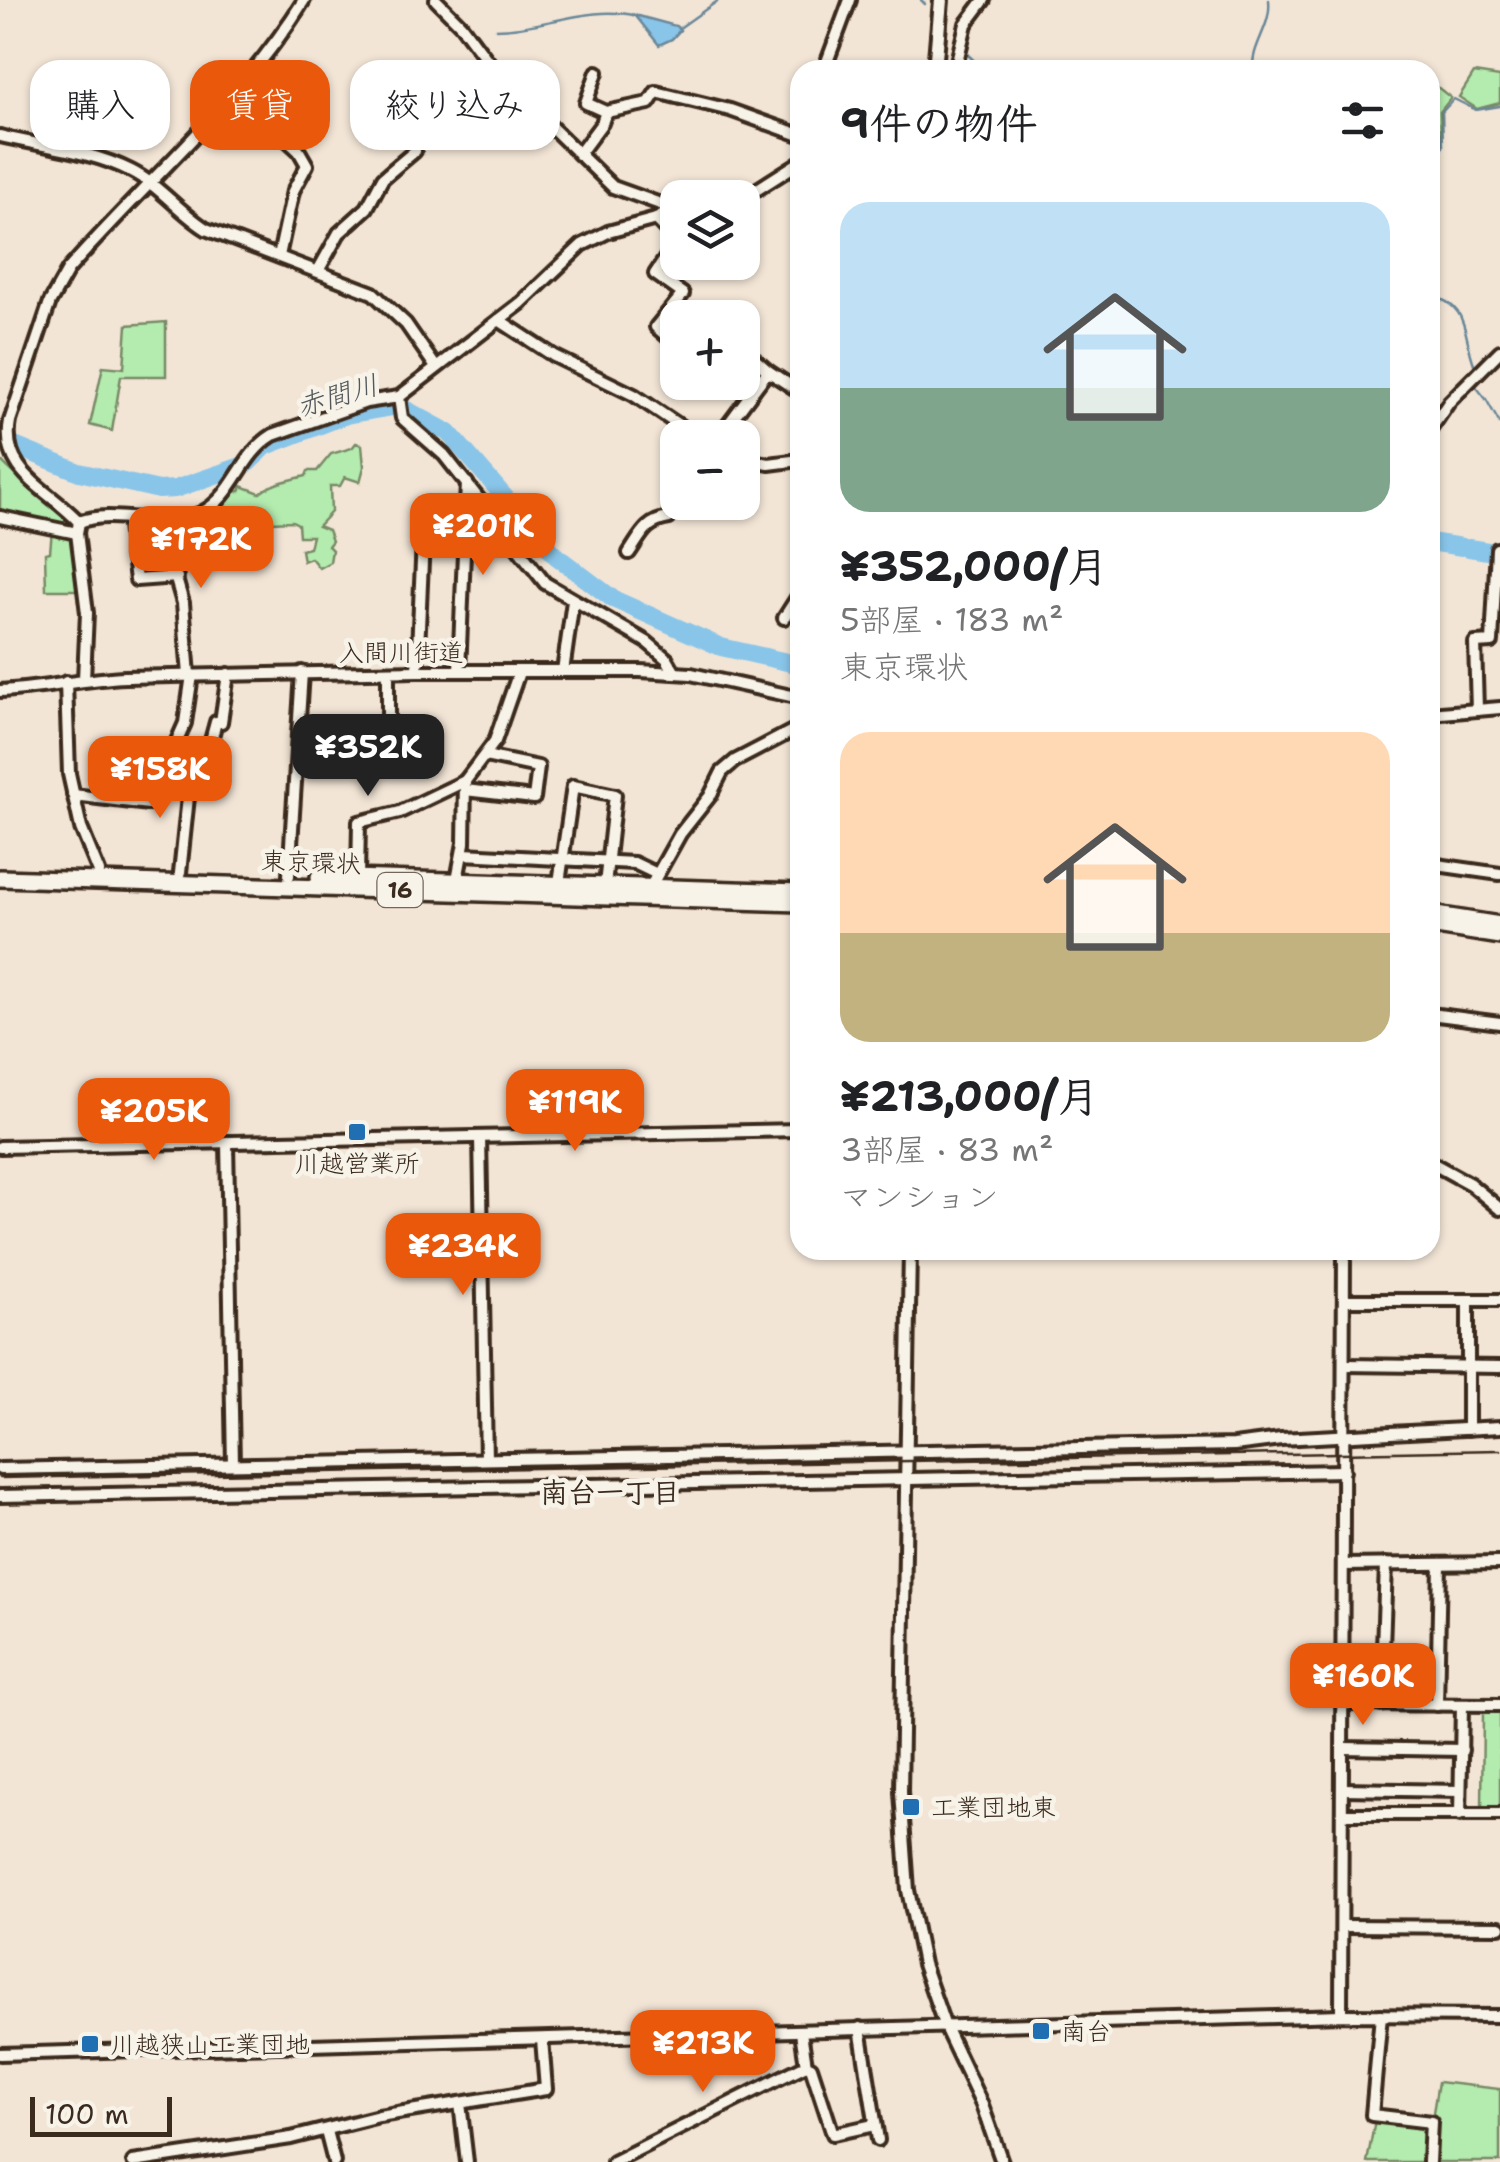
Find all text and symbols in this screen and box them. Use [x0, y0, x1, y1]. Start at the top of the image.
chip: 購入 [30, 60, 170, 150]
chip: 賃貸 [190, 60, 330, 150]
chip: 絞り込み [350, 60, 560, 150]
icon: filters [1335, 93, 1390, 148]
text: 9件の物件 [840, 95, 1037, 151]
map controls [660, 180, 760, 520]
button: layers [660, 180, 760, 280]
icon: home [1025, 267, 1205, 447]
button: + [660, 300, 760, 400]
water label: 赤間川 [291, 365, 383, 425]
button: − [660, 420, 760, 520]
pin: ¥201K [413, 493, 553, 578]
text: ¥201K [432, 504, 534, 547]
pin: ¥172K [131, 506, 271, 591]
text: ¥172K [151, 517, 251, 560]
text: ¥352,000/月 [840, 538, 1109, 594]
text: 5部屋 · 183 m² [840, 598, 1064, 641]
street label: 入間川街道 [338, 635, 464, 669]
text: 東京環状 [840, 645, 968, 688]
pin: ¥352K [298, 714, 438, 799]
text: ¥352K [314, 725, 422, 768]
pin: ¥158K [90, 736, 230, 821]
text: ¥158K [110, 747, 210, 790]
icon: home [1025, 797, 1205, 977]
street label: 東京環状 [260, 843, 362, 881]
road number: 16 [378, 873, 422, 907]
text: ¥213,000/月 [840, 1068, 1099, 1124]
pin: ¥119K [505, 1069, 645, 1154]
pin: ¥205K [84, 1078, 224, 1163]
text: ¥119K [528, 1080, 622, 1123]
text: ¥205K [100, 1089, 208, 1132]
marker: 川越営業所 [346, 1121, 368, 1143]
text: 3部屋 · 83 m² [840, 1128, 1053, 1171]
place label: 川越営業所 [294, 1146, 420, 1180]
text: マンション [840, 1175, 999, 1218]
pin: ¥234K [393, 1213, 533, 1298]
text: ¥234K [408, 1224, 518, 1267]
district label: 南台一丁目 [540, 1473, 680, 1511]
pin: ¥160K [1293, 1643, 1433, 1728]
text: ¥160K [1312, 1654, 1414, 1697]
place label: 工業団地東 [931, 1790, 1056, 1824]
marker: 工業団地東 [900, 1796, 922, 1818]
pin: ¥213K [633, 2010, 773, 2095]
place label: 南台 [1061, 2014, 1111, 2048]
marker: 南台 [1030, 2020, 1052, 2042]
text: ¥213K [652, 2021, 754, 2064]
place label: 川越狭山工業団地 [110, 2027, 310, 2061]
marker: 川越狭山工業団地 [79, 2033, 101, 2055]
scale bar [30, 2092, 172, 2136]
text: 100 m [45, 2095, 129, 2133]

